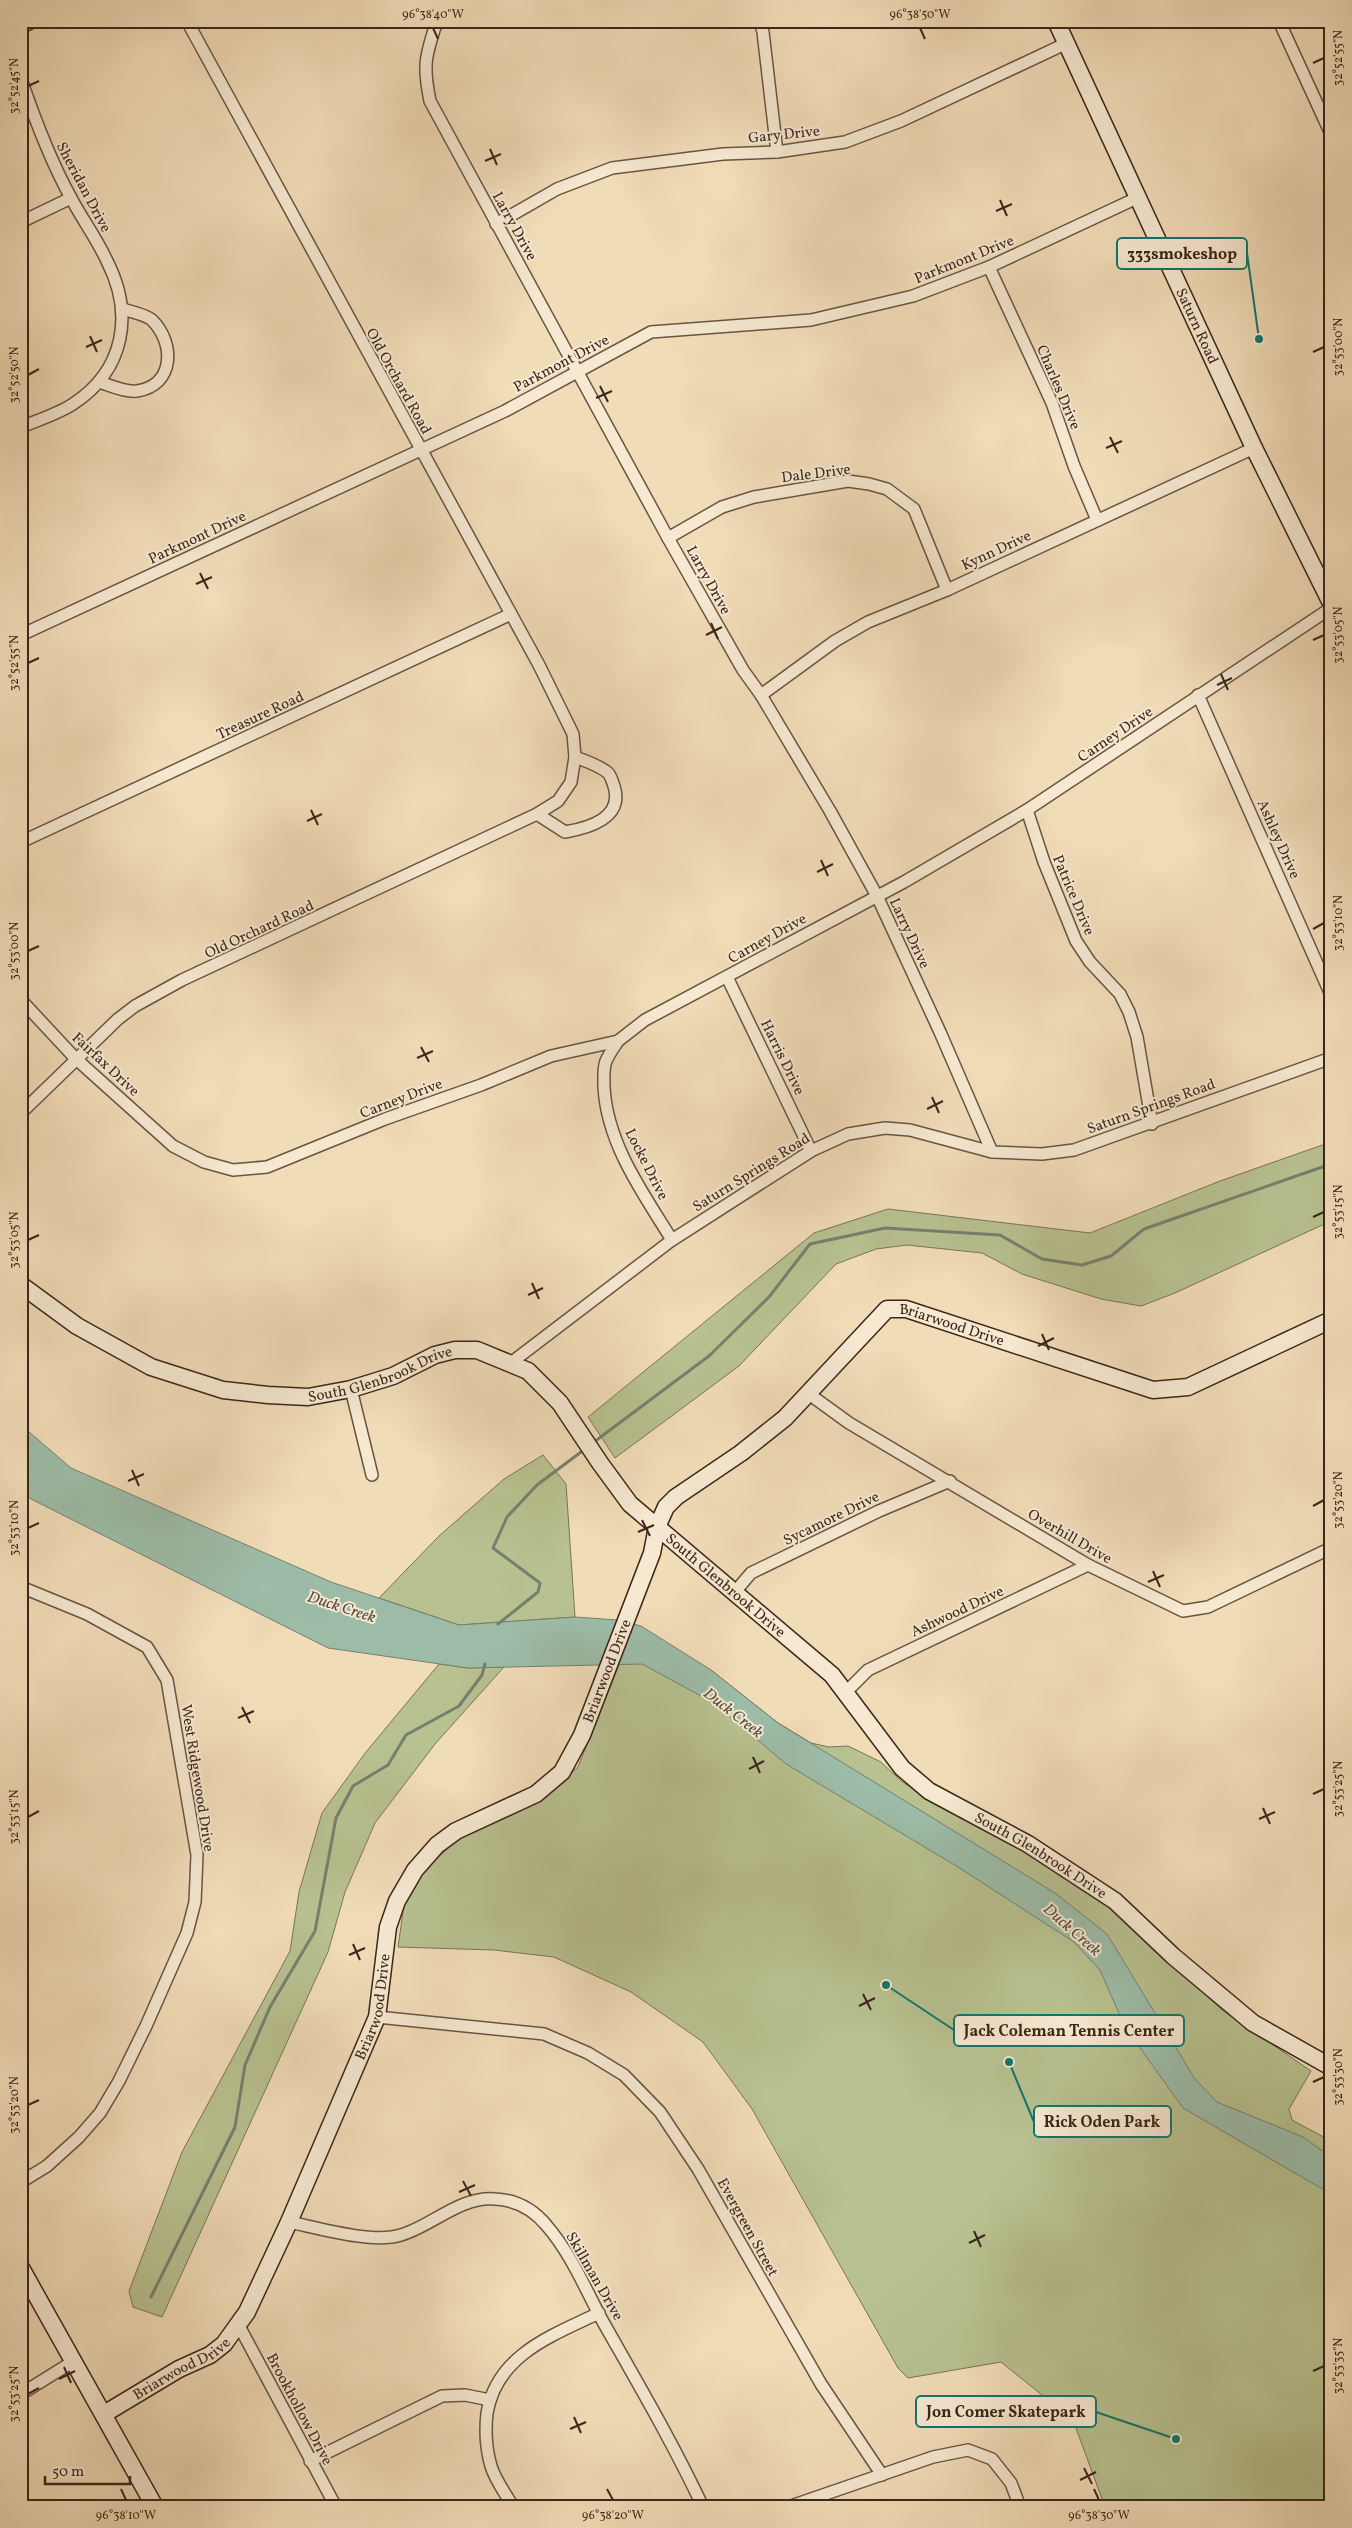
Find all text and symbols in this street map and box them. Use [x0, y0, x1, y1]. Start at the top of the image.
text: 96°38'40"W [402, 7, 464, 23]
text: 96°38'50"W [889, 7, 951, 23]
text: 32°52'55"N [1331, 30, 1347, 86]
text: 32°52'45"N [7, 58, 23, 114]
street label: Gary Drive [747, 121, 821, 150]
street label: Sheridan Drive [50, 139, 115, 237]
street label: Larry Drive [486, 189, 541, 265]
street label: Parkmont Drive [912, 231, 1018, 290]
callout: 333smokeshop [1117, 238, 1247, 269]
text: 333smokeshop [1127, 244, 1237, 266]
street label: Saturn Road [1169, 285, 1223, 368]
text: 32°53'00"N [1331, 318, 1347, 376]
street label: Old Orchard Road [360, 325, 436, 439]
street label: Parkmont Drive [510, 330, 613, 398]
street label: Charles Drive [1030, 342, 1085, 433]
text: 32°52'50"N [7, 347, 23, 403]
street label: Dale Drive [780, 460, 852, 489]
street label: Parkmont Drive [145, 506, 250, 570]
street label: Kynn Drive [958, 526, 1035, 577]
street label: Larry Drive [680, 543, 735, 619]
text: 32°53'05"N [1331, 607, 1347, 663]
text: 32°52'55"N [7, 635, 23, 691]
street label: Treasure Road [214, 687, 308, 746]
street label: Carney Drive [1074, 702, 1158, 768]
street label: Ashley Drive [1251, 797, 1304, 883]
street label: Patrice Drive [1046, 852, 1099, 939]
street label: Larry Drive [883, 895, 934, 972]
text: 32°53'10"N [1331, 895, 1347, 951]
street label: Old Orchard Road [201, 896, 318, 965]
street label: Carney Drive [725, 909, 811, 970]
text: 32°53'00"N [7, 922, 23, 980]
street label: Harris Drive [754, 1016, 809, 1099]
street label: Fairfax Drive [66, 1028, 144, 1102]
street label: Carney Drive [357, 1074, 446, 1125]
street label: Saturn Springs Road [1084, 1074, 1219, 1140]
street label: Locke Drive [619, 1125, 673, 1204]
street label: Saturn Springs Road [689, 1129, 815, 1218]
text: 32°53'15"N [1331, 1185, 1347, 1239]
text: 32°53'05"N [7, 1212, 23, 1268]
street label: Briarwood Drive [899, 1300, 1007, 1352]
street label: South Glenbrook Drive [307, 1342, 455, 1409]
text: 32°53'20"N [1331, 1471, 1347, 1529]
street label: Sycamore Drive [780, 1487, 883, 1552]
text: 32°53'10"N [7, 1500, 23, 1556]
street label: Overhill Drive [1023, 1505, 1115, 1570]
street label: South Glenbrook Drive [660, 1529, 790, 1643]
street label: Ashwood Drive [907, 1582, 1008, 1643]
water label: Duck Creek [304, 1587, 379, 1629]
street label: Briarwood Drive [579, 1617, 638, 1726]
water label: Duck Creek [698, 1683, 768, 1744]
street label: West Ridgewood Drive [174, 1703, 219, 1853]
text: 32°53'25"N [1331, 1761, 1347, 1817]
text: 32°53'15"N [7, 1790, 23, 1844]
street label: South Glenbrook Drive [970, 1808, 1110, 1905]
water label: Duck Creek [1038, 1899, 1106, 1962]
street label: Briarwood Drive [351, 1953, 397, 2064]
callout: Jack Coleman Tennis Center [954, 2015, 1184, 2046]
text: Jack Coleman Tennis Center [963, 2021, 1175, 2043]
text: 32°53'30"N [1331, 2048, 1347, 2106]
text: 32°53'20"N [7, 2076, 23, 2134]
callout: Rick Oden Park [1034, 2106, 1171, 2137]
text: Rick Oden Park [1044, 2112, 1161, 2134]
street label: Evergreen Street [711, 2175, 782, 2281]
street label: Skillman Drive [560, 2229, 628, 2325]
street label: Briarwood Drive [130, 2334, 237, 2406]
text: 32°53'35"N [1331, 2338, 1347, 2394]
street label: Brookhollow Drive [260, 2350, 337, 2469]
text: 32°53'25"N [7, 2366, 23, 2422]
callout: Jon Comer Skatepark [916, 2396, 1096, 2427]
text: Jon Comer Skatepark [925, 2402, 1086, 2424]
scale bar [45, 2453, 130, 2485]
text: 50 m [52, 2462, 84, 2483]
text: 96°38'10"W [96, 2508, 156, 2524]
text: 96°38'20"W [582, 2508, 644, 2524]
text: 96°38'30"W [1068, 2508, 1130, 2524]

